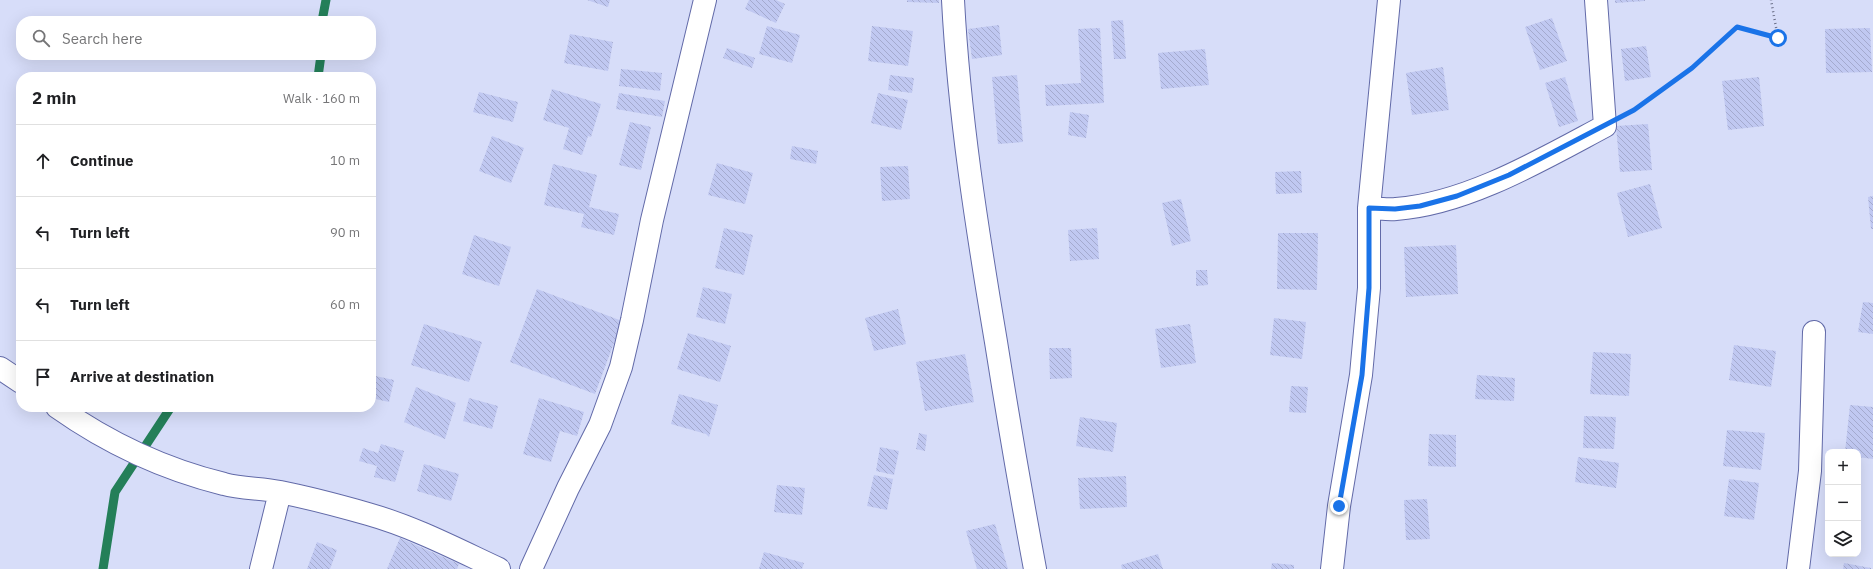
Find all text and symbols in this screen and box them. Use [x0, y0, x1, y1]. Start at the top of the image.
search box [16, 16, 376, 60]
icon: search [30, 27, 52, 49]
text: Search here [62, 29, 142, 48]
route start [1769, 29, 1787, 47]
text: 2 min [32, 87, 76, 109]
text: Walk · 160 m [283, 90, 360, 107]
icon: ahead [32, 150, 54, 172]
text: Continue [70, 151, 134, 170]
text: 10 m [330, 152, 360, 169]
icon: left [32, 222, 54, 244]
text: Turn left [70, 223, 130, 242]
text: 90 m [330, 224, 360, 241]
icon: left [32, 294, 54, 316]
text: Turn left [70, 295, 130, 314]
text: 60 m [330, 296, 360, 313]
icon: arrive [32, 366, 54, 388]
text: Arrive at destination [70, 367, 214, 386]
map controls [1825, 449, 1861, 557]
button: + [1825, 449, 1861, 485]
button: − [1825, 485, 1861, 521]
route end [1330, 497, 1348, 515]
button: layers [1825, 521, 1861, 557]

